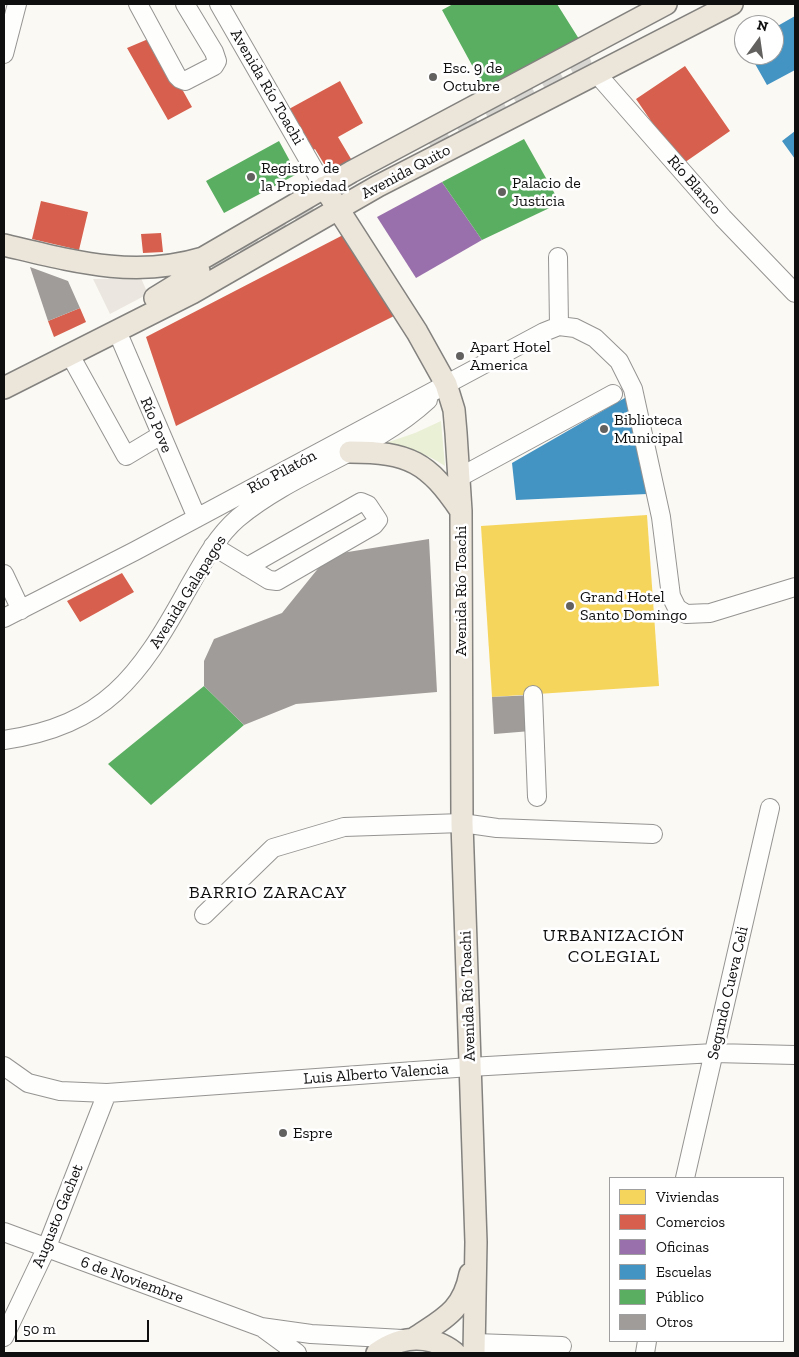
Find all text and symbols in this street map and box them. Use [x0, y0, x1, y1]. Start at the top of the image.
north arrow [734, 15, 784, 65]
text: N [755, 16, 770, 35]
street label: Avenida Río Toachi [226, 26, 308, 148]
place label: Esc. 9 de Octubre [443, 58, 502, 96]
marker: Esc. 9 de Octubre [427, 71, 439, 83]
street label: Avenida Quito [358, 140, 454, 204]
street label: Río Blanco [663, 151, 725, 219]
place label: Registro de la Propiedad [261, 158, 347, 196]
marker: Registro de la Propiedad [245, 171, 257, 183]
place label: Palacio de Justicia [512, 173, 581, 211]
marker: Palacio de Justicia [496, 186, 508, 198]
place label: Apart Hotel America [470, 337, 551, 375]
marker: Apart Hotel America [454, 350, 466, 362]
street label: Río Pove [136, 394, 176, 456]
place label: Biblioteca Municipal [614, 410, 683, 448]
marker: Biblioteca Municipal [598, 423, 610, 435]
street label: Río Pilatón [244, 446, 320, 498]
street label: Avenida Río Toachi [451, 526, 471, 656]
street label: Avenida Galapagos [145, 532, 231, 652]
place label: Grand Hotel Santo Domingo [580, 587, 687, 625]
marker: Grand Hotel Santo Domingo [564, 600, 576, 612]
district label: BARRIO ZARACAY [187, 882, 349, 904]
street label: Segundo Cueva Celi [703, 924, 753, 1062]
district label: URBANIZACIÓN COLEGIAL [541, 925, 687, 968]
street label: Avenida Río Toachi [456, 930, 480, 1062]
street label: Luis Alberto Valencia [303, 1059, 449, 1089]
place label: Espre [293, 1123, 332, 1143]
marker: Espre [277, 1127, 289, 1139]
street label: Augusto Gachet [28, 1161, 88, 1271]
legend [609, 1177, 784, 1342]
text: Viviendas [656, 1188, 719, 1206]
text: Comercios [656, 1213, 725, 1231]
text: Oficinas [656, 1238, 709, 1256]
street label: 6 de Noviembre [78, 1252, 186, 1308]
text: Escuelas [656, 1263, 712, 1281]
text: Público [656, 1288, 704, 1306]
scale bar [18, 1310, 151, 1342]
text: Otros [656, 1313, 693, 1331]
text: 50 m [23, 1320, 56, 1338]

